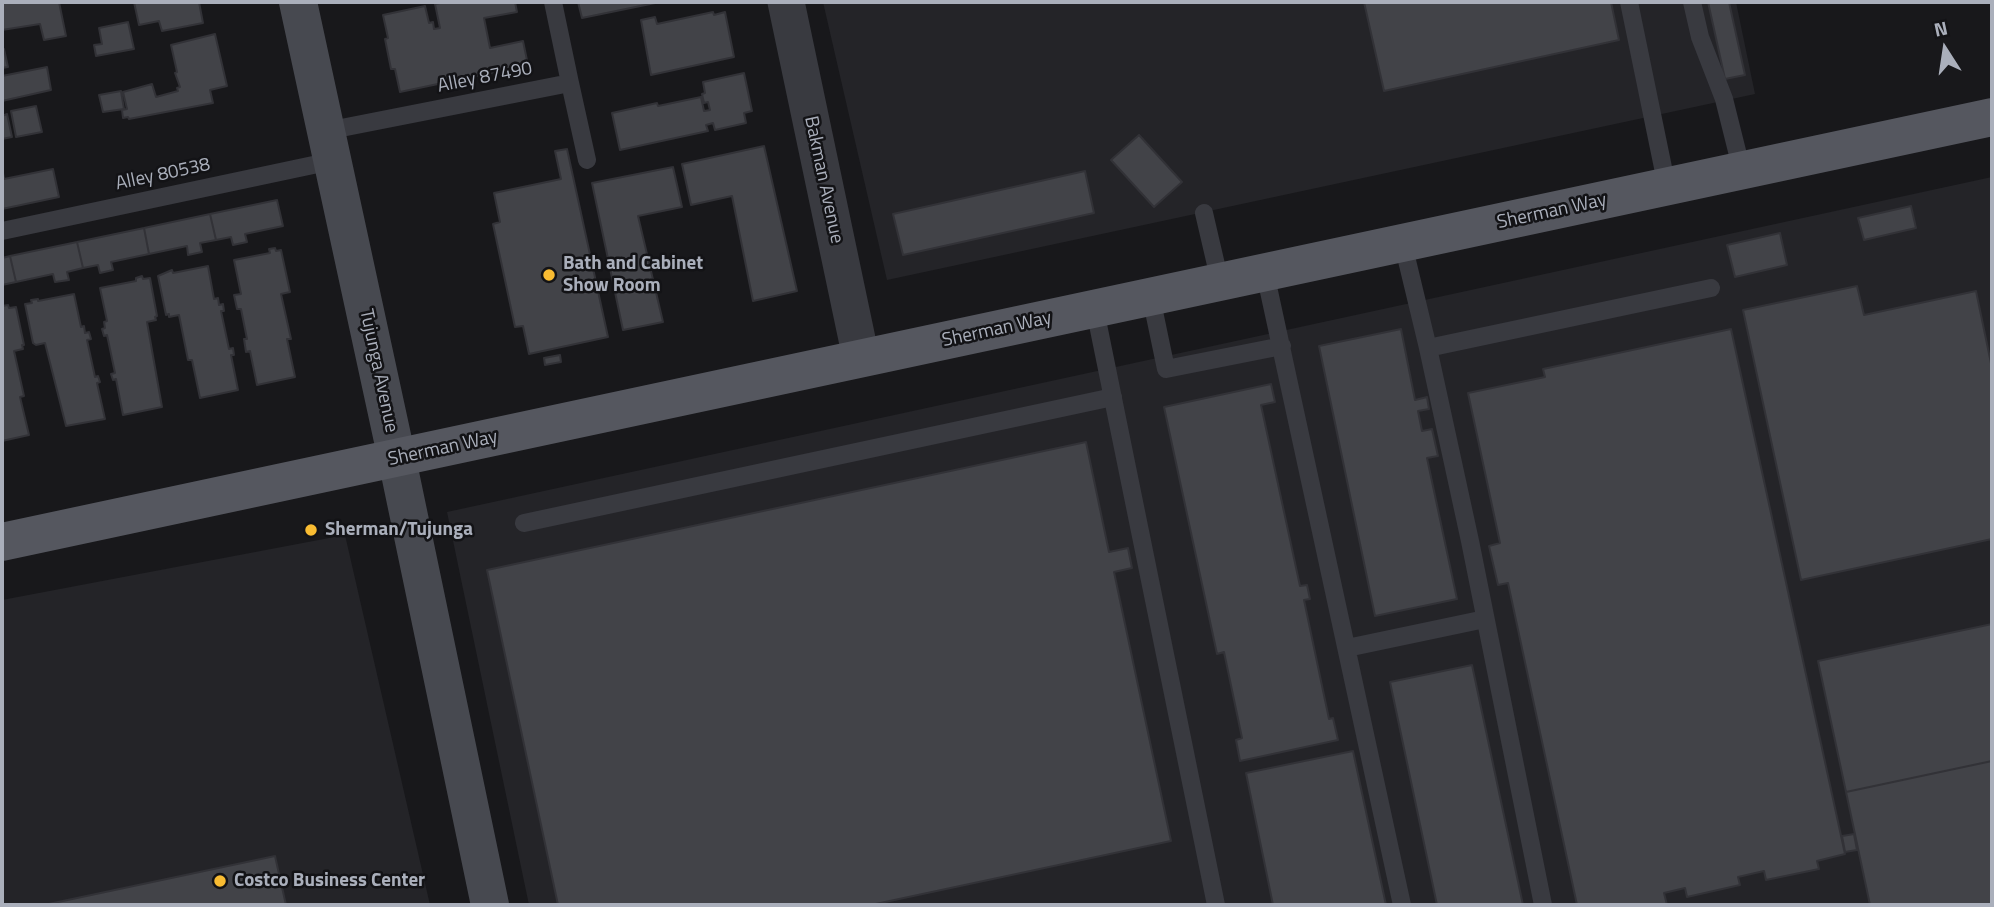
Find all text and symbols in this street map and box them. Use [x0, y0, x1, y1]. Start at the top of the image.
text: N [1931, 12, 1950, 44]
north arrow [1910, 14, 1980, 84]
street label: Alley 87490 [436, 58, 534, 98]
street label: Bakman Avenue [798, 114, 848, 246]
street label: Alley 80538 [114, 154, 212, 196]
street label: Sherman Way [1495, 189, 1609, 235]
place label: Bath and Cabinet Show Room [563, 253, 703, 297]
marker: Bath and Cabinet Show Room [541, 267, 557, 283]
street label: Tujunga Avenue [354, 307, 402, 435]
street label: Sherman Way [940, 307, 1054, 353]
street label: Sherman Way [386, 426, 500, 472]
place label: Sherman/Tujunga [325, 519, 473, 541]
marker: Sherman/Tujunga [303, 522, 319, 538]
place label: Costco Business Center [234, 870, 425, 892]
marker: Costco Business Center [212, 873, 228, 889]

